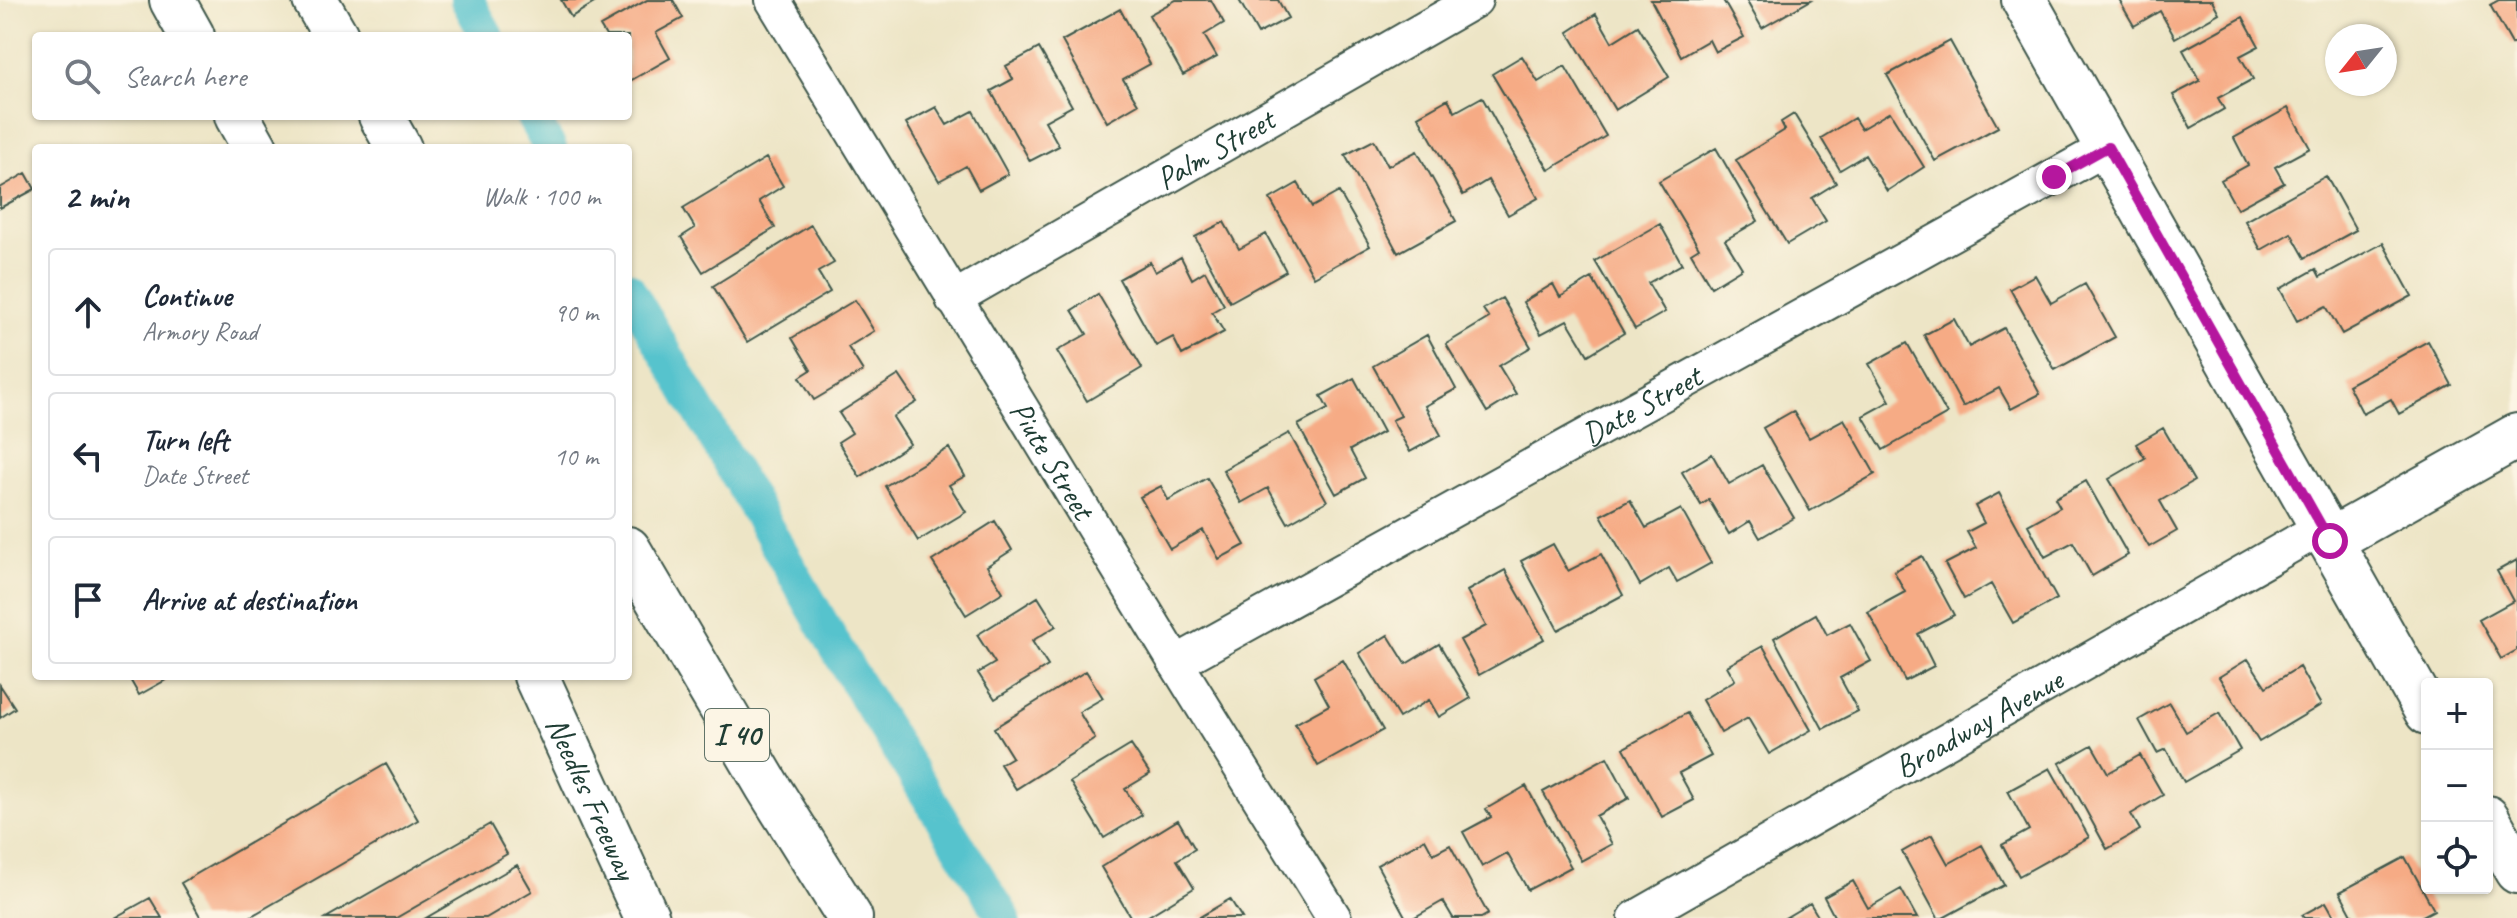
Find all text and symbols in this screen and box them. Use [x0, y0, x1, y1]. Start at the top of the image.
north arrow [2325, 24, 2397, 96]
search box [32, 32, 632, 120]
icon: search [60, 54, 104, 98]
text: Search here [124, 57, 246, 95]
street label: Palm Street [1149, 98, 1285, 199]
route end [2036, 159, 2072, 195]
text: 2 min [64, 175, 129, 218]
text: Walk · 100 m [483, 180, 600, 213]
text: Continue [142, 277, 232, 315]
icon: ahead [66, 290, 110, 334]
text: 90 m [554, 296, 598, 329]
text: Armory Road [142, 315, 258, 348]
street label: Date Street [1575, 355, 1712, 455]
street label: Piute Street [1001, 393, 1105, 529]
text: Turn left [142, 421, 229, 459]
icon: left [66, 434, 110, 478]
text: 10 m [554, 440, 598, 473]
text: Date Street [142, 459, 248, 492]
route start [2312, 523, 2348, 559]
icon: arrive [66, 578, 110, 622]
text: Arrive at destination [142, 581, 357, 619]
street label: Broadway Avenue [1887, 658, 2072, 788]
map controls [2421, 678, 2493, 894]
button: + [2421, 678, 2493, 750]
road number: I 40 [705, 709, 769, 761]
street label: Needles Freeway [536, 710, 648, 889]
button: − [2421, 750, 2493, 822]
button: locate [2421, 822, 2493, 894]

